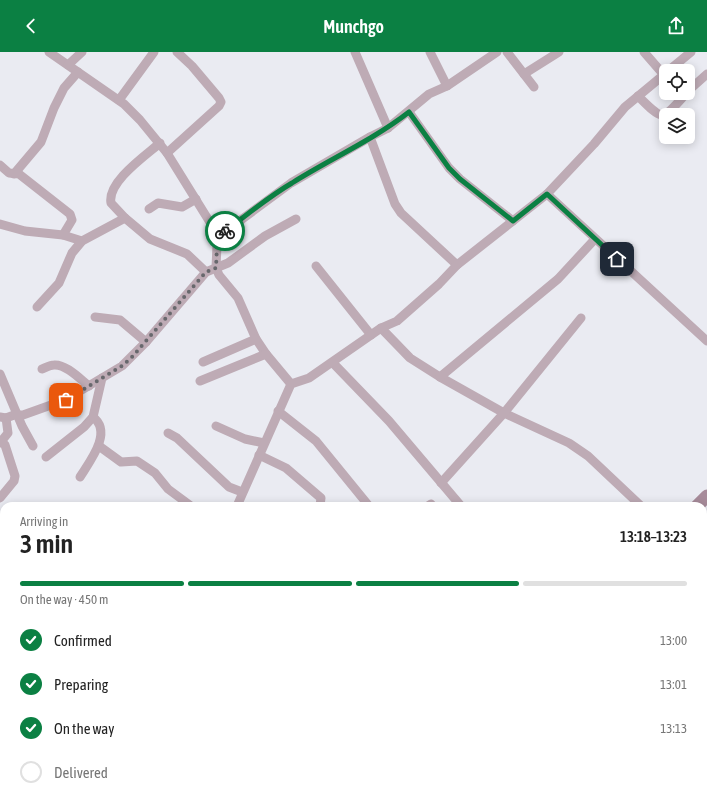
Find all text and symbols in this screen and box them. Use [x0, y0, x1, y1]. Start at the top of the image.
icon: back [20, 15, 42, 37]
icon: share [665, 15, 687, 37]
text: Munchgo [323, 16, 384, 37]
map controls [659, 64, 695, 144]
button: locate [659, 64, 695, 100]
button: layers [659, 108, 695, 144]
courier [205, 211, 245, 251]
icon: bike [214, 220, 236, 242]
pin [600, 242, 634, 276]
icon: home [606, 248, 628, 270]
pin [49, 383, 83, 417]
icon: bag [55, 389, 77, 411]
text: Arriving in [20, 514, 68, 529]
text: 13:18–13:23 [620, 528, 687, 545]
text: 3 min [20, 529, 73, 559]
text: On the way · 450 m [20, 592, 108, 607]
icon: check [20, 629, 42, 651]
text: Confirmed [54, 632, 112, 649]
text: 13:00 [660, 633, 687, 648]
icon: check [20, 673, 42, 695]
text: Preparing [54, 676, 108, 693]
text: 13:01 [660, 677, 687, 692]
icon: check [20, 717, 42, 739]
text: On the way [54, 720, 115, 737]
text: 13:13 [660, 721, 687, 736]
text: Delivered [54, 764, 108, 781]

